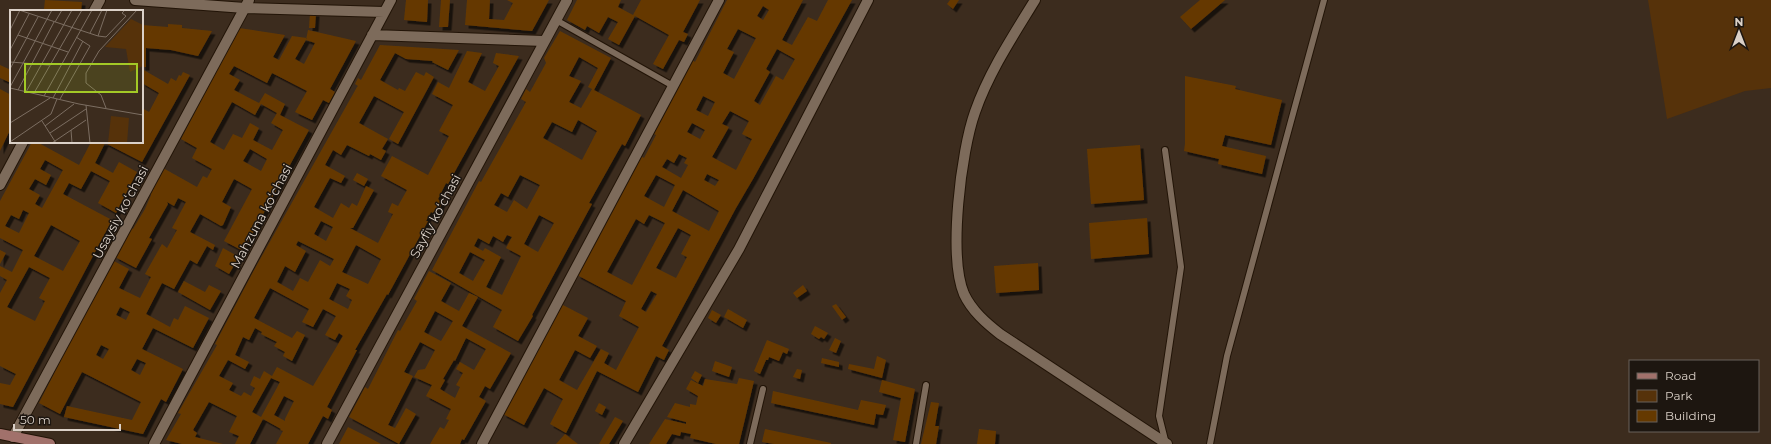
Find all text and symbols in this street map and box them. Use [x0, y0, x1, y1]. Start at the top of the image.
inset map [10, 10, 143, 143]
north arrow [1719, 12, 1759, 52]
text: N [1735, 15, 1743, 29]
street label: Mahzuna koʻchasi [227, 161, 295, 271]
street label: Usaysiy koʻchasi [89, 163, 151, 261]
street label: Sayfiy koʻchasi [406, 171, 464, 261]
legend [1629, 360, 1759, 432]
text: Road [1665, 368, 1696, 383]
text: Park [1665, 388, 1693, 403]
scale bar [14, 406, 120, 432]
text: Building [1665, 408, 1716, 423]
text: 50 m [20, 412, 51, 427]

